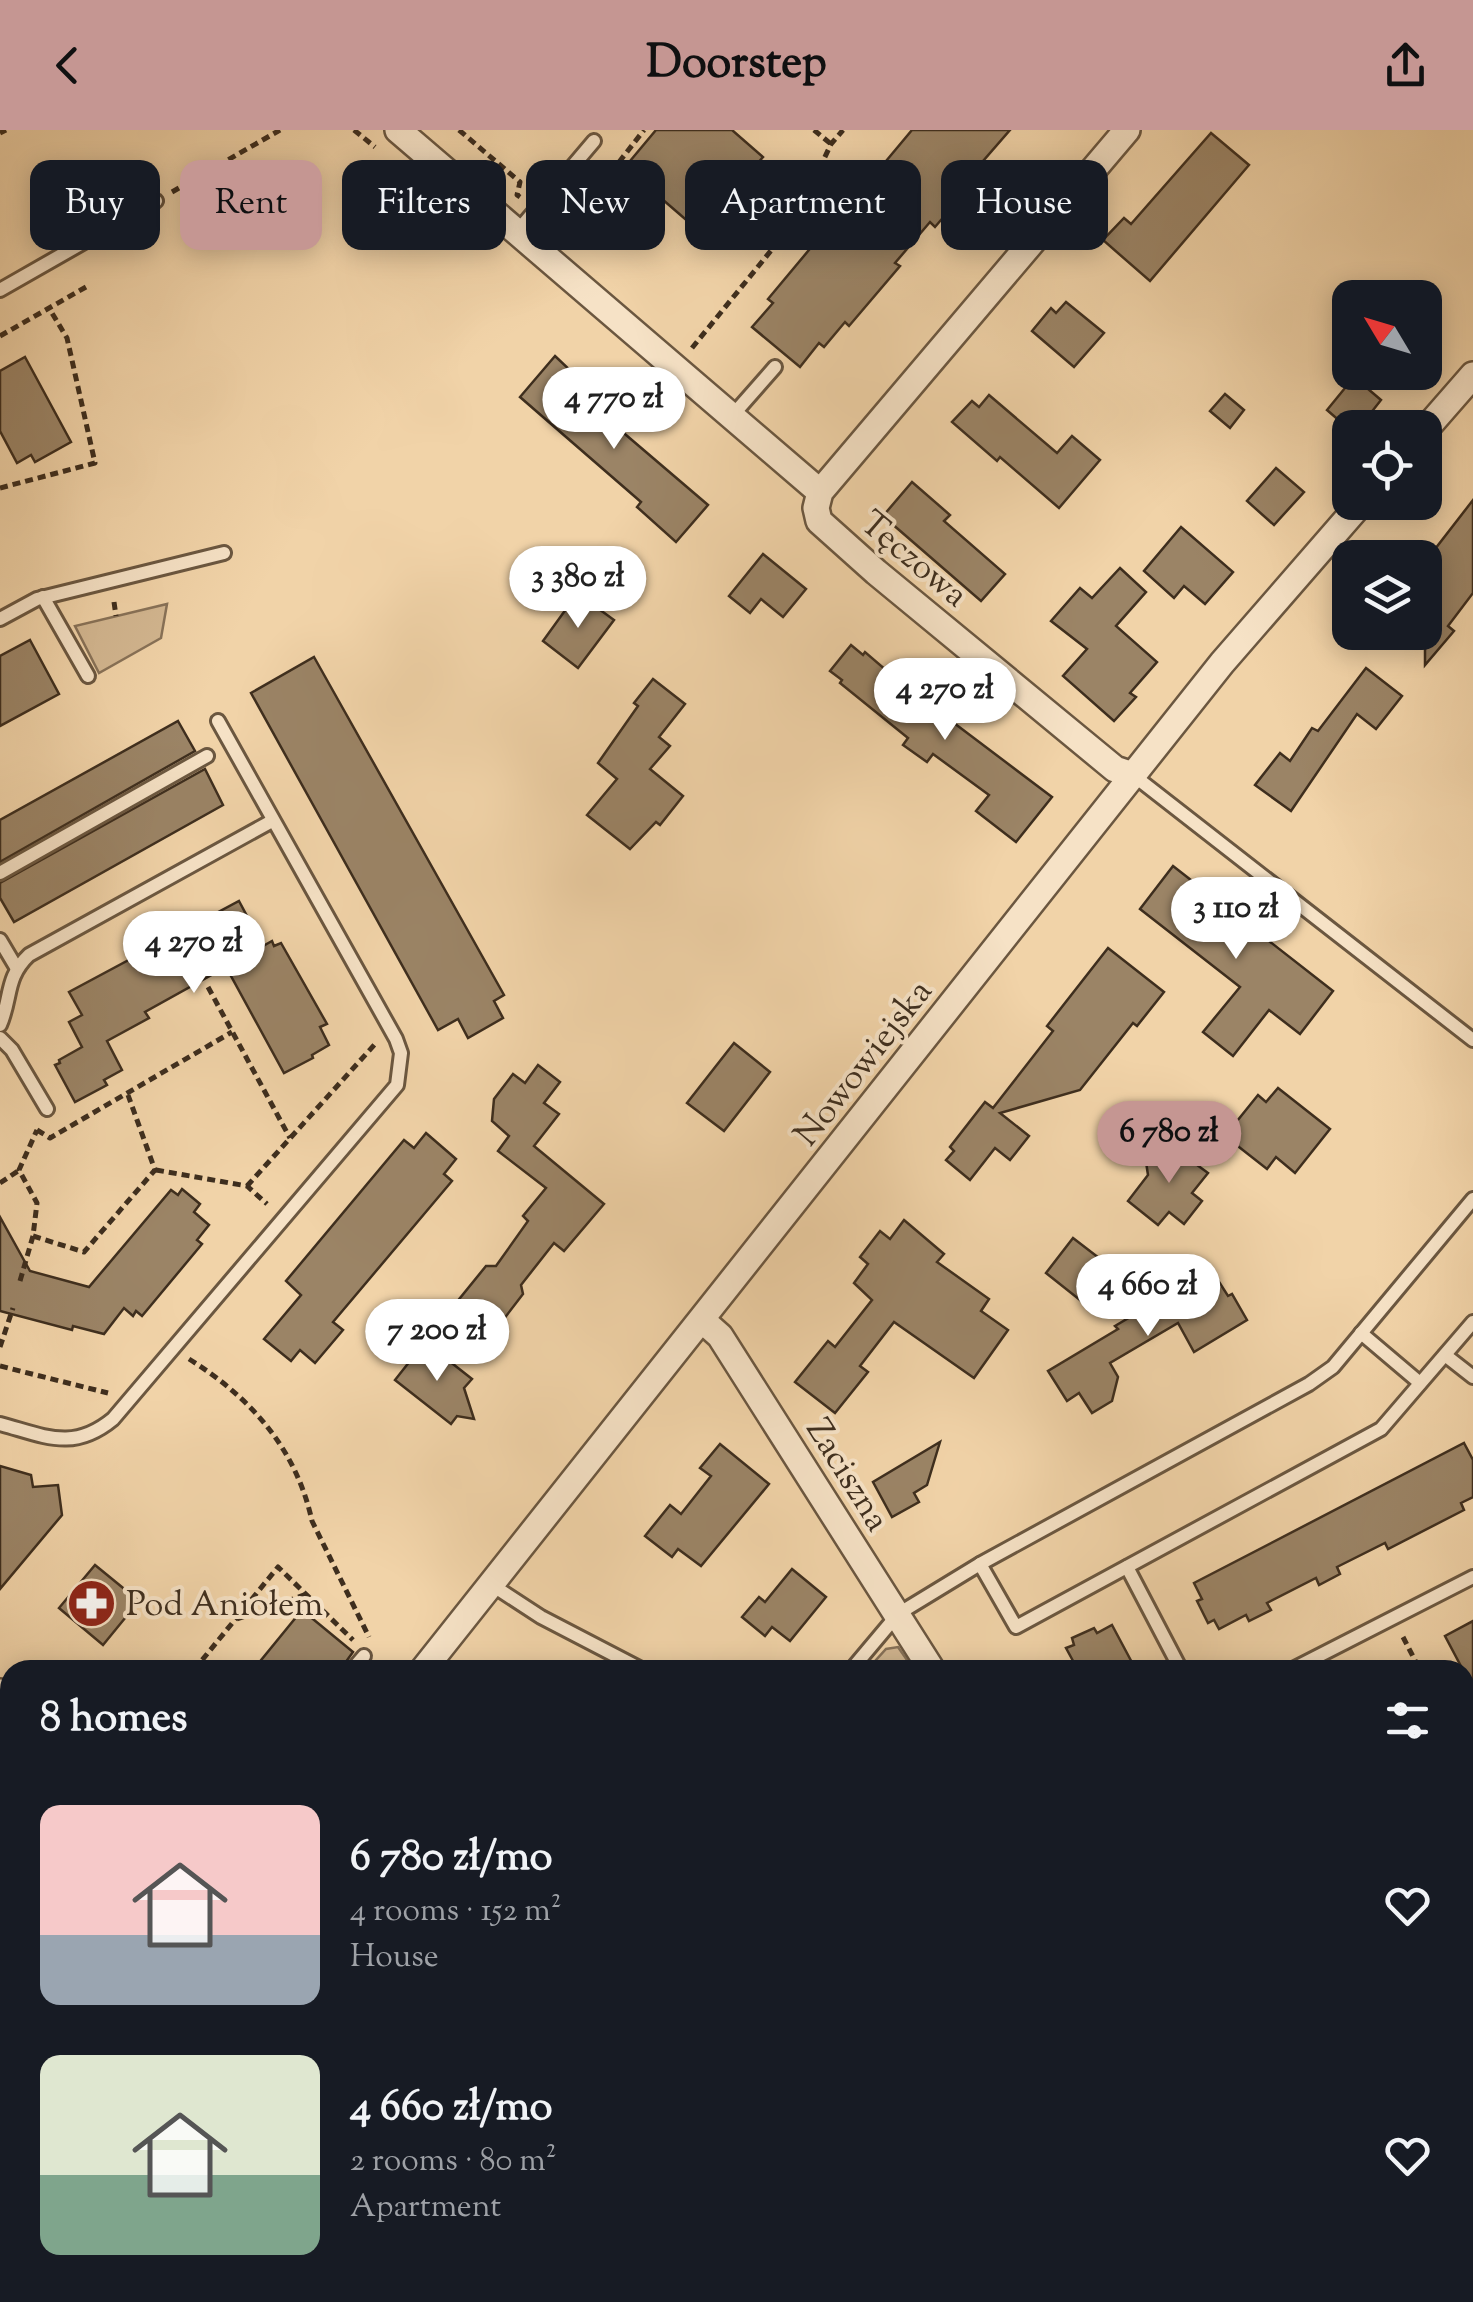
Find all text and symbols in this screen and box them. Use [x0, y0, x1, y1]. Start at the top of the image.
text: Doorstep [646, 33, 827, 98]
icon: back [40, 38, 95, 93]
icon: share [1378, 38, 1433, 93]
chip: Buy [30, 160, 160, 250]
chip: Rent [180, 160, 322, 250]
chip: Filters [342, 160, 506, 250]
chip: New [526, 160, 665, 250]
chip: Apartment [685, 160, 921, 250]
chip: House [941, 160, 1108, 250]
north arrow [1332, 280, 1442, 390]
map controls [1332, 280, 1442, 650]
pin: 4 770 zł [511, 367, 717, 452]
text: 4 770 zł [564, 376, 664, 422]
button: locate [1332, 410, 1442, 520]
street label: Tęczowa [848, 500, 978, 621]
button: layers [1332, 540, 1442, 650]
pin: 3 380 zł [475, 546, 681, 631]
text: 3 380 zł [531, 555, 625, 601]
pin: 4 270 zł [842, 658, 1048, 743]
text: 4 270 zł [896, 667, 994, 713]
pin: 3 110 zł [1133, 877, 1339, 962]
text: 3 110 zł [1193, 886, 1279, 932]
pin: 4 270 zł [91, 911, 297, 996]
text: 4 270 zł [145, 920, 243, 966]
street label: Nowowiejska [783, 970, 946, 1158]
pin: 6 780 zł [1066, 1101, 1272, 1186]
text: 6 780 zł [1119, 1110, 1219, 1156]
pin: 4 660 zł [1045, 1254, 1251, 1339]
text: 4 660 zł [1098, 1263, 1198, 1309]
pin: 7 200 zł [334, 1299, 540, 1384]
text: 7 200 zł [387, 1308, 487, 1354]
street label: Zaciszna [791, 1409, 901, 1542]
pharmacy icon: Pod Aniołem [65, 1577, 117, 1629]
place label: Pod Aniołem [126, 1581, 323, 1632]
text: 8 homes [40, 1690, 188, 1750]
icon: filters [1380, 1693, 1435, 1748]
text: 6 780 zł/mo [350, 1829, 552, 1889]
icon: home [120, 1845, 240, 1965]
icon: heart [1380, 1878, 1435, 1933]
text: 4 rooms · 152 m² [350, 1889, 562, 1935]
text: House [350, 1935, 439, 1981]
text: 4 660 zł/mo [350, 2079, 552, 2139]
icon: home [120, 2095, 240, 2215]
icon: heart [1380, 2128, 1435, 2183]
text: 2 rooms · 80 m² [350, 2139, 557, 2185]
text: Apartment [350, 2185, 501, 2231]

